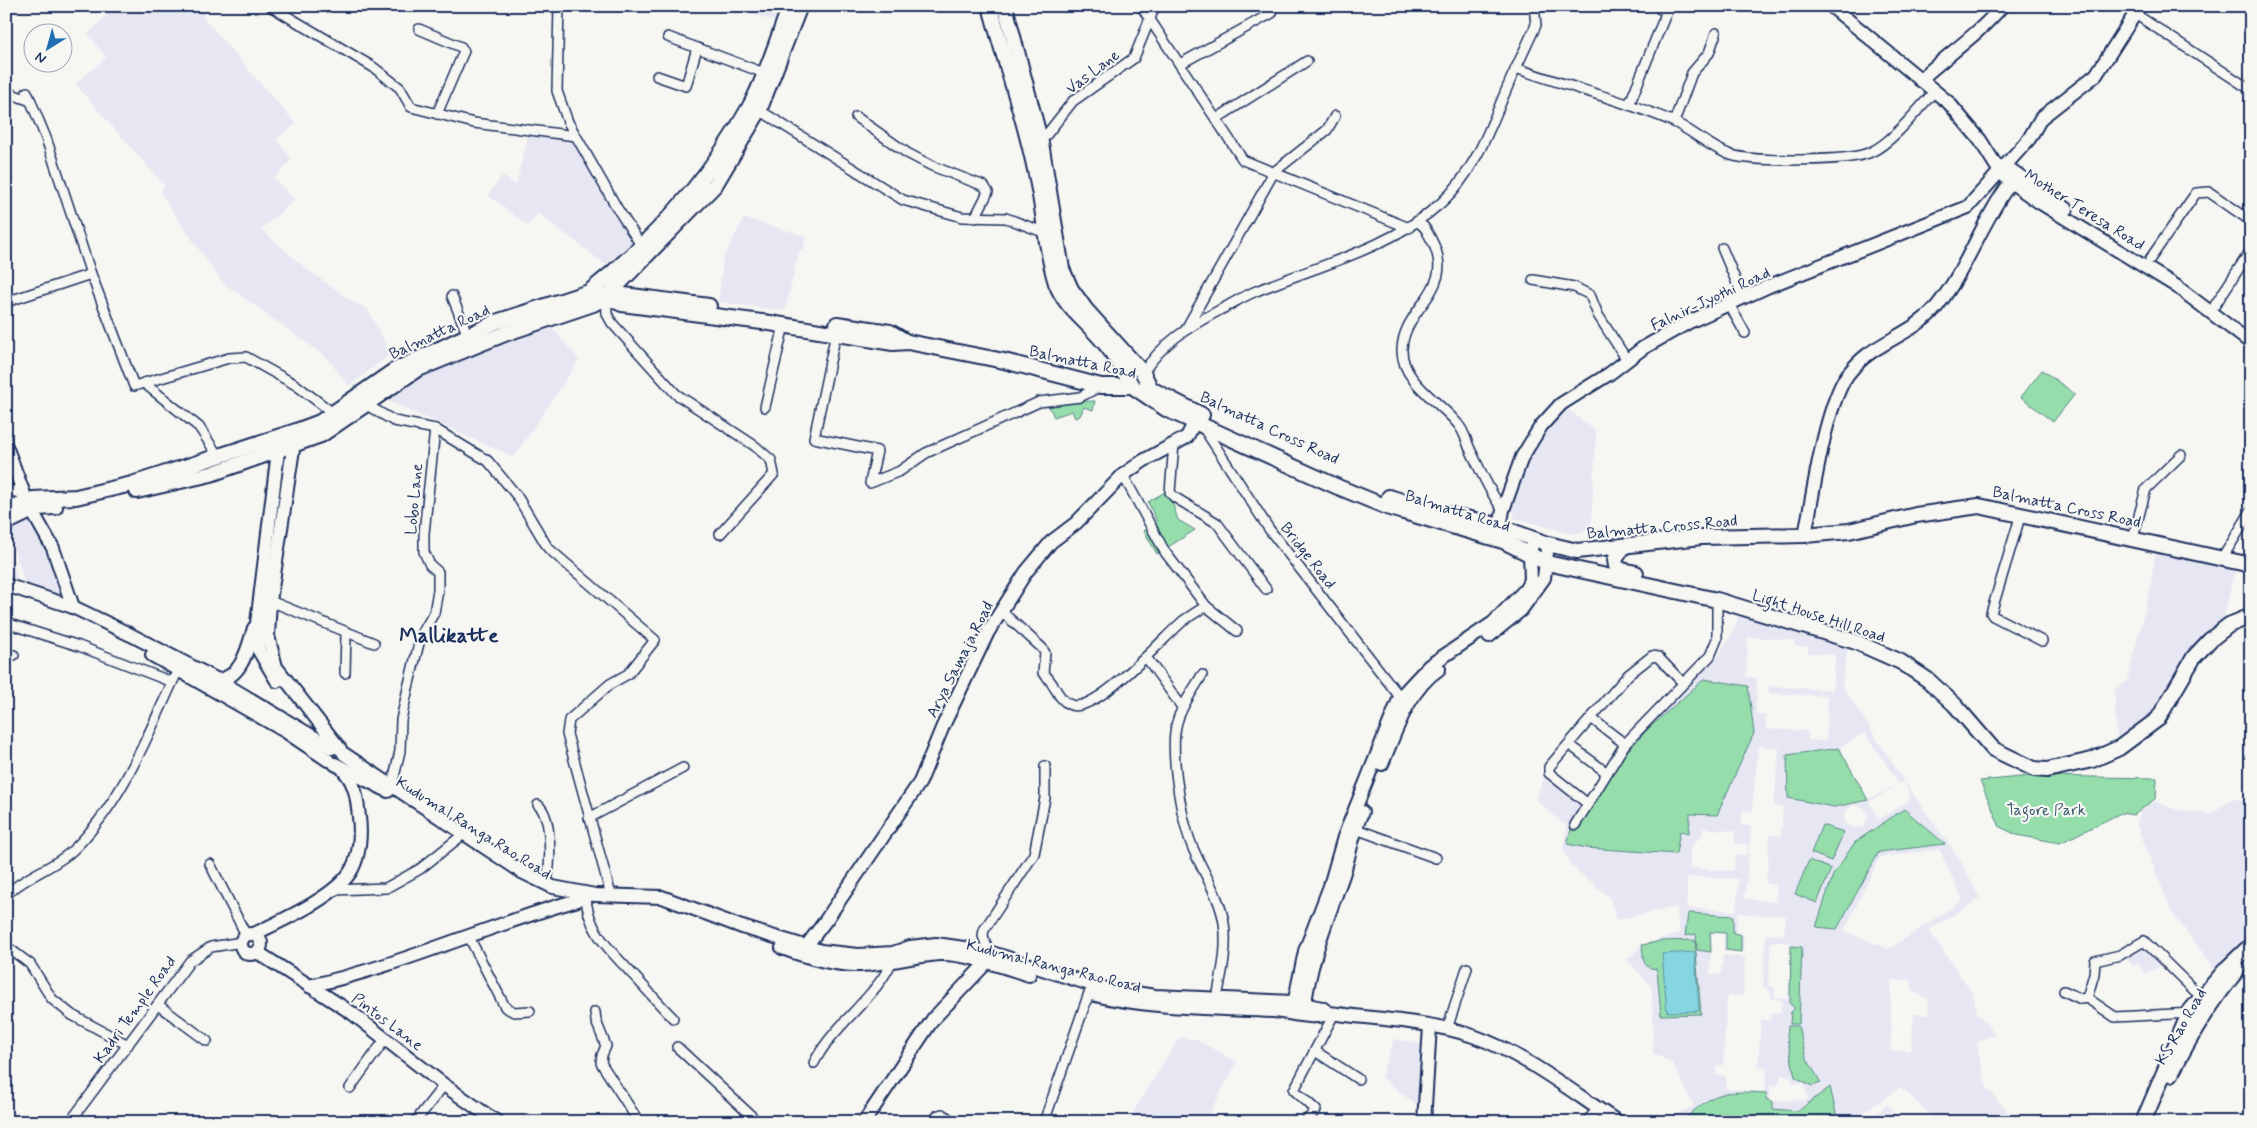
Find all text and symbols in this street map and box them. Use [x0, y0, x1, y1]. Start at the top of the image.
north arrow [22, 22, 72, 72]
street label: Vas Lane [1062, 45, 1124, 99]
text: N [32, 48, 50, 68]
street label: Mother Teresa Road [2020, 165, 2148, 256]
street label: Falnir-Jyothi Road [1647, 262, 1774, 336]
street label: Balmatta Road [386, 300, 493, 365]
street label: Balmatta Road [1027, 341, 1138, 384]
street label: Balmatta Cross Road [1196, 387, 1342, 470]
street label: Lobo Lane [401, 462, 428, 536]
street label: Balmatta Cross Road [1991, 481, 2143, 533]
street label: Balmatta Road [1402, 485, 1513, 537]
street label: Balmatta Cross Road [1586, 510, 1738, 545]
street label: Bridge Road [1275, 518, 1340, 593]
street label: Light House Hill Road [1749, 585, 1888, 649]
street label: Arya Samaja Road [922, 598, 999, 722]
district label: Mallikatte [399, 622, 499, 650]
street label: Kudumal Ranga Rao Road [391, 772, 555, 885]
park label: Tagore Park [2006, 800, 2086, 822]
street label: Kudumal Ranga Rao Road [964, 935, 1143, 998]
street label: Kadri Temple Road [89, 952, 181, 1068]
street label: KS Rao Road [2151, 984, 2212, 1069]
street label: Pintos Lane [347, 988, 427, 1056]

